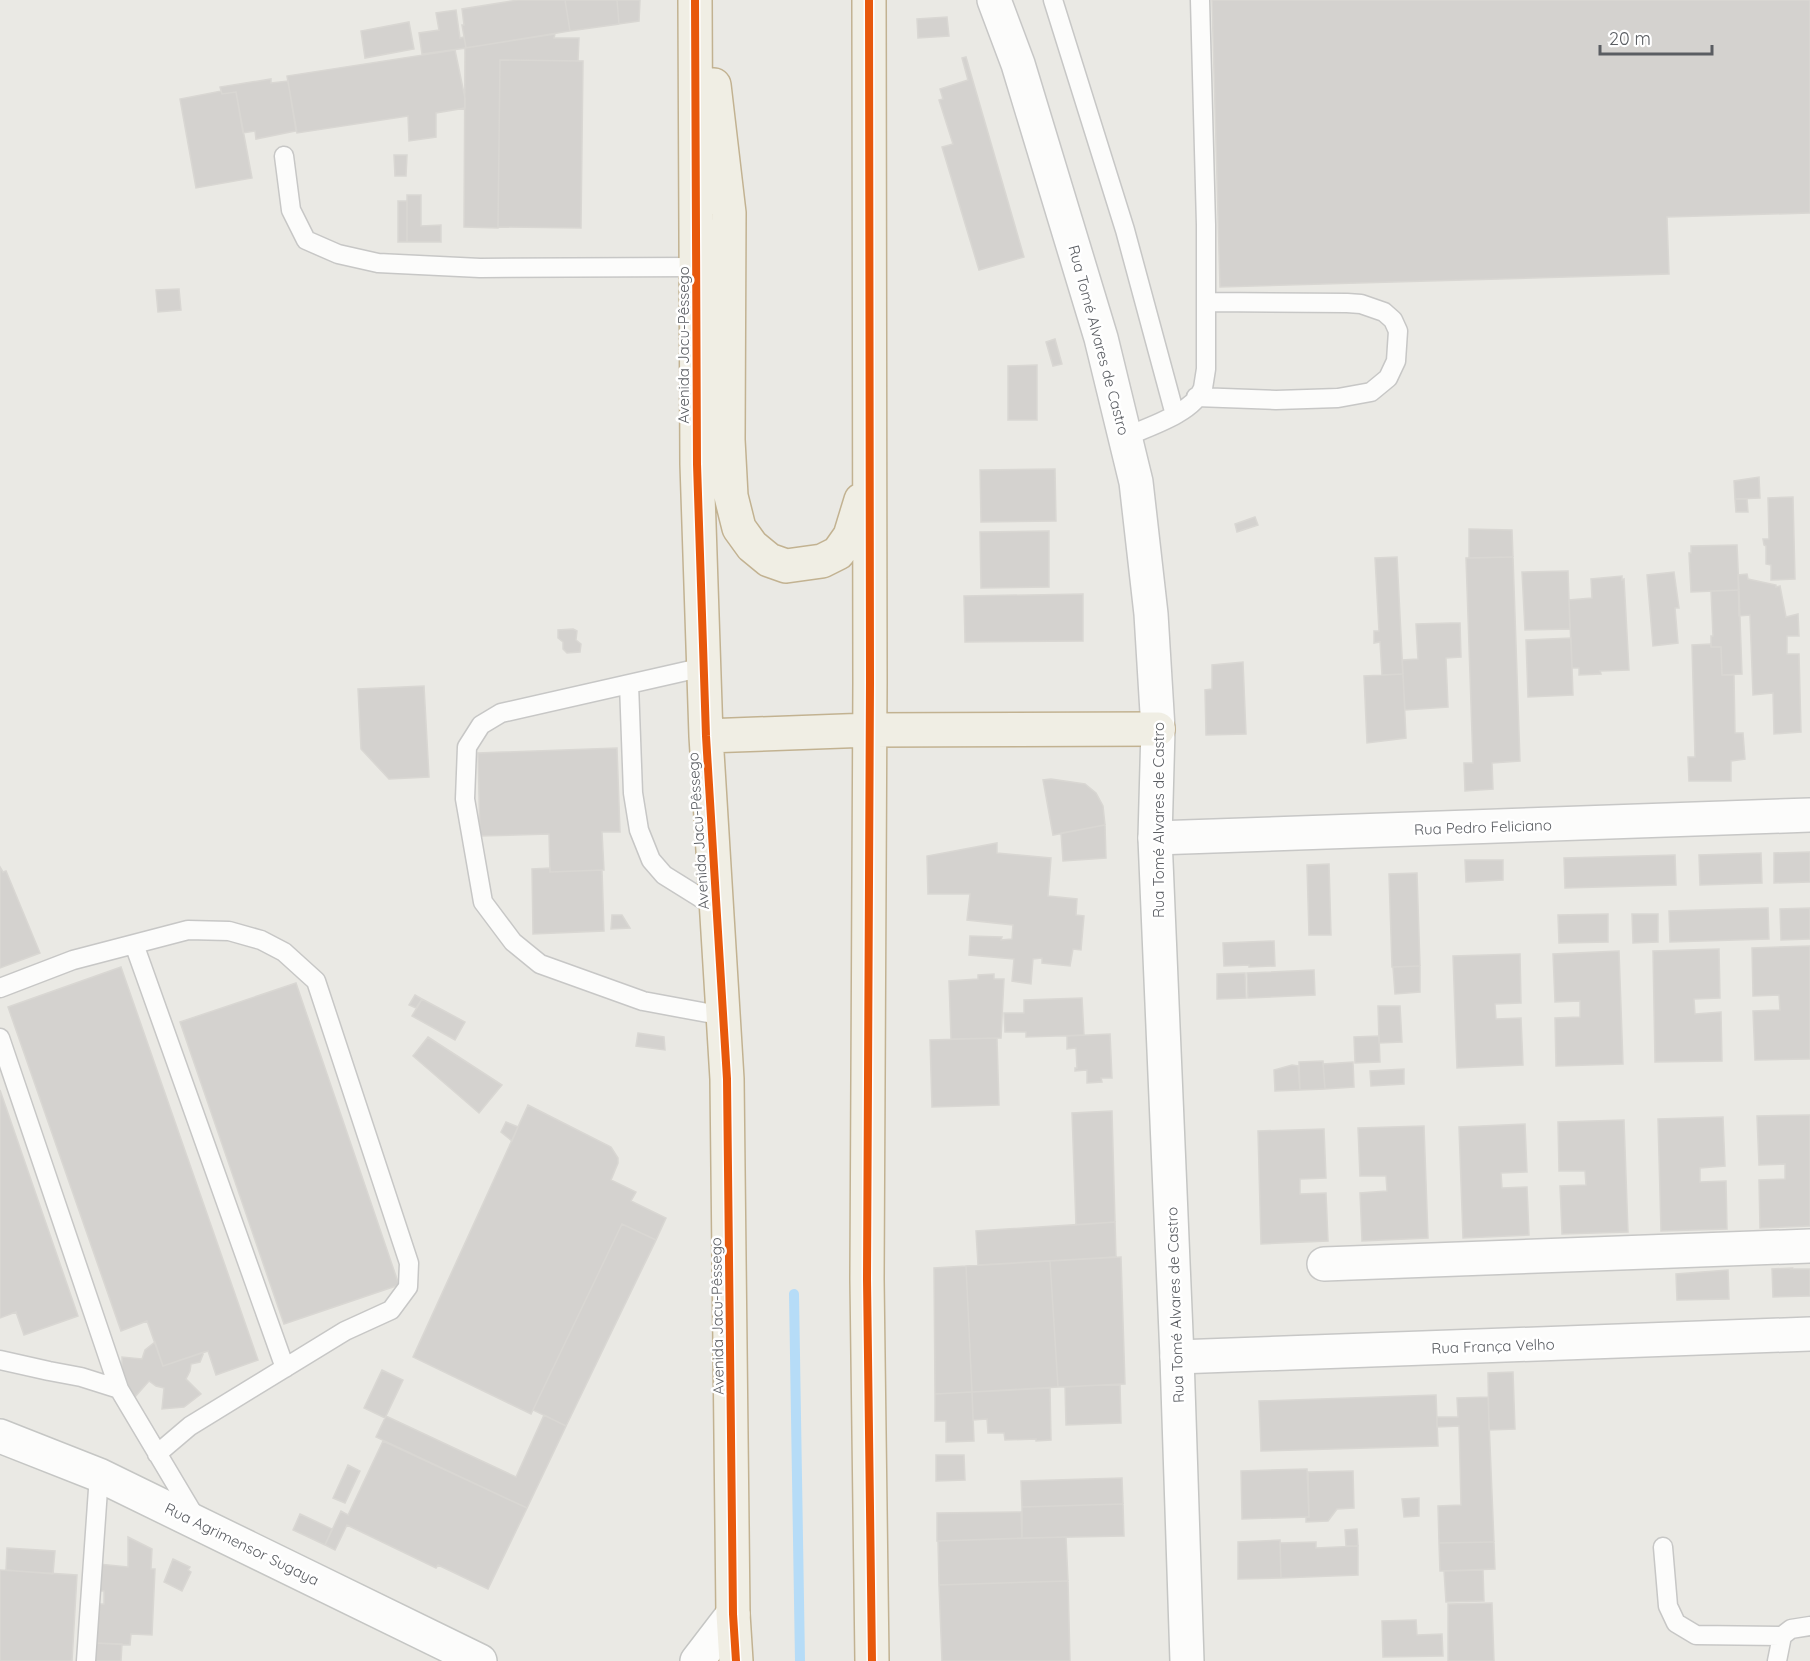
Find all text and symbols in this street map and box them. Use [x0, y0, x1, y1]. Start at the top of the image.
scale bar [1600, 18, 1712, 56]
text: 20 m [1609, 27, 1651, 50]
street label: Rua Tomé Alvares de Castro [1064, 243, 1134, 437]
street label: Avenida Jacu-Pêssego [674, 266, 693, 424]
street label: Rua Tomé Alvares de Castro [1149, 722, 1168, 918]
street label: Avenida Jacu-Pêssego [683, 752, 713, 910]
street label: Rua Pedro Feliciano [1414, 815, 1552, 839]
street label: Rua Tomé Alvares de Castro [1162, 1207, 1188, 1403]
street label: Avenida Jacu-Pêssego [706, 1237, 728, 1395]
street label: Rua França Velho [1431, 1334, 1555, 1358]
street label: Rua Agrimensor Sugaya [162, 1498, 322, 1590]

